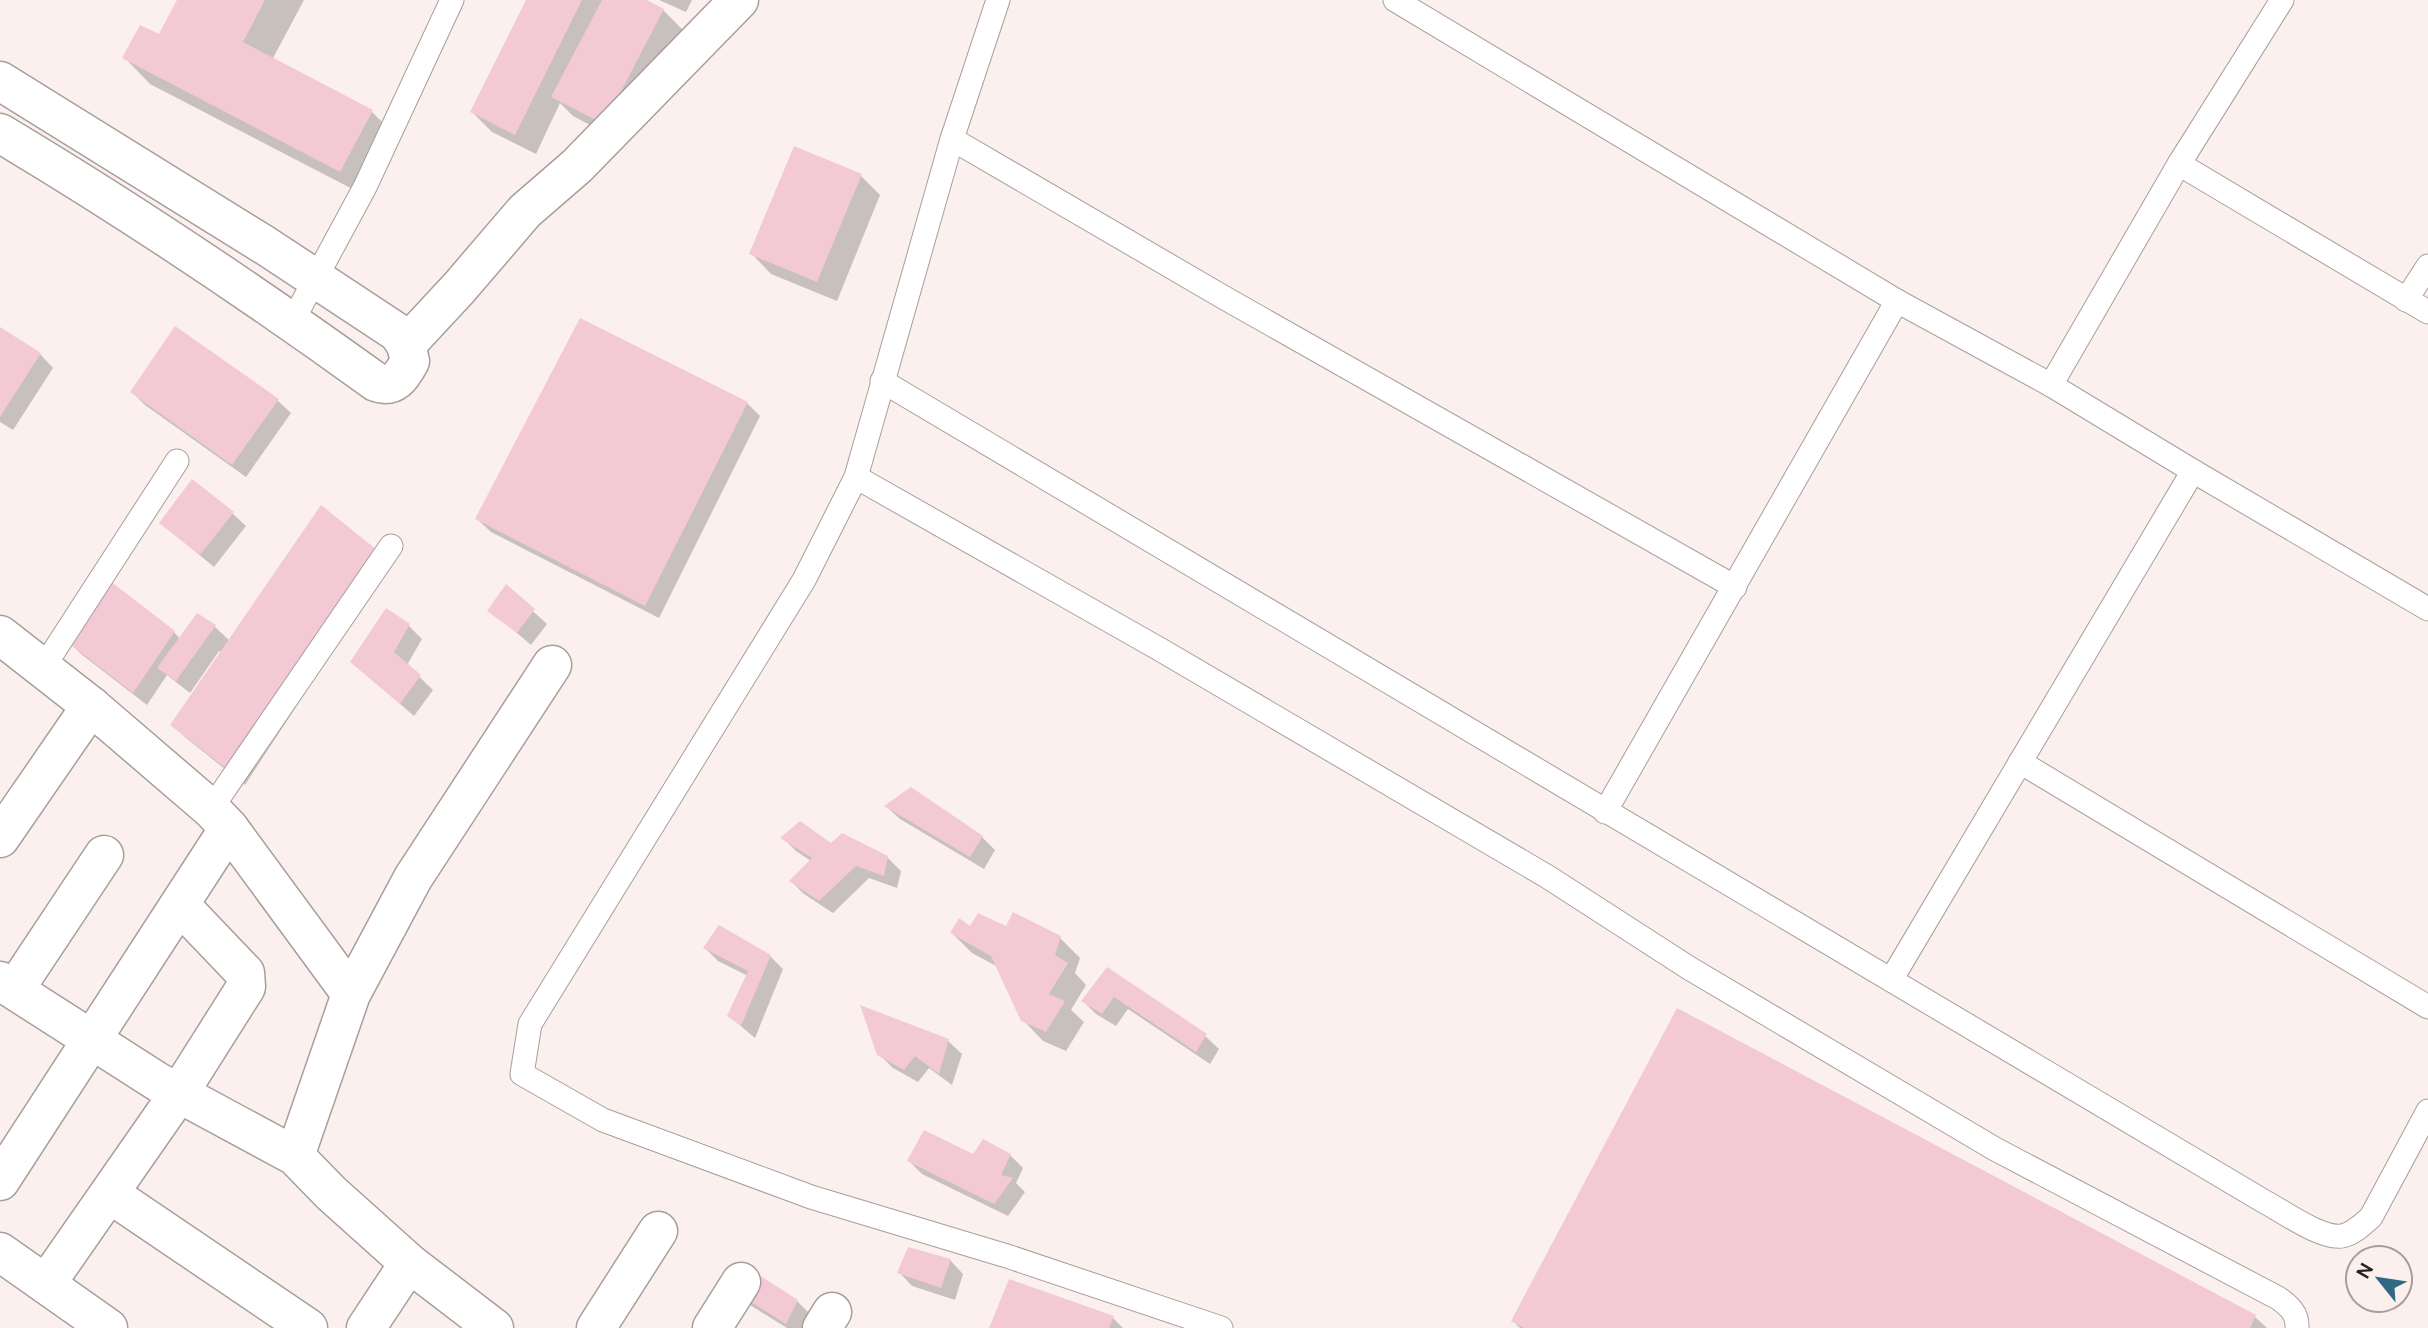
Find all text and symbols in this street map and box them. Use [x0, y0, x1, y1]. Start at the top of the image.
north arrow [2344, 1244, 2414, 1314]
text: N [2350, 1258, 2379, 1283]

